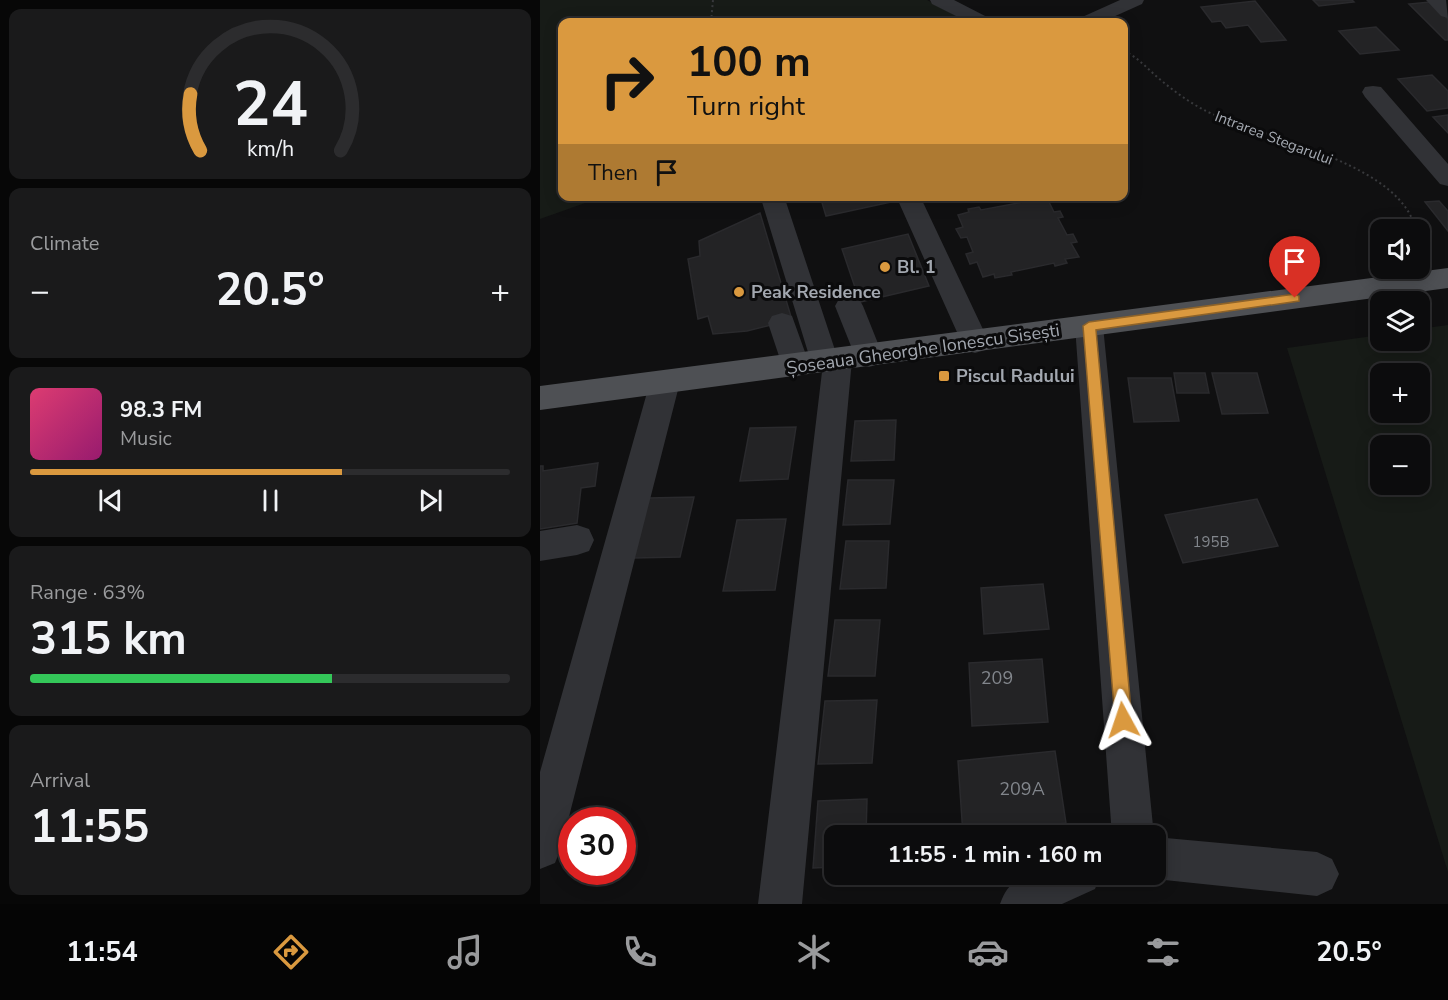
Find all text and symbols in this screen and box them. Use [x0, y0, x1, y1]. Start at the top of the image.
text: 100 m [687, 34, 811, 91]
icon: right [588, 42, 666, 120]
text: 24 [233, 62, 307, 147]
text: Turn right [687, 88, 805, 125]
street label: Intrarea Stegarului [1212, 106, 1336, 170]
text: km/h [246, 134, 294, 164]
icon: arrive [650, 156, 683, 189]
text: Then [588, 158, 638, 188]
map controls [1370, 219, 1430, 495]
button: sound [1370, 219, 1430, 279]
text: Climate [30, 230, 99, 257]
pin [1269, 236, 1320, 298]
icon: arrive [1278, 245, 1311, 278]
place label: Bl. 1 [897, 255, 935, 279]
text: 20.5° [215, 260, 325, 321]
marker: Bl. 1 [878, 260, 892, 274]
text: − [30, 269, 50, 314]
text: + [490, 269, 510, 314]
place label: Peak Residence [751, 280, 881, 304]
marker: Peak Residence [732, 285, 746, 299]
button: layers [1370, 291, 1430, 351]
street label: Șoseaua Gheorghe Ionescu Sisești [785, 318, 1061, 380]
button: + [1370, 363, 1430, 423]
place label: Piscul Radului [956, 364, 1075, 388]
marker: Piscul Radului [937, 369, 951, 383]
text: 98.3 FM [120, 395, 202, 425]
text: Music [120, 425, 172, 452]
button: − [1370, 435, 1430, 495]
icon: previous [94, 484, 127, 517]
icon: pause [254, 484, 287, 517]
icon: next [414, 484, 447, 517]
house number: 195B [1192, 532, 1230, 552]
text: Range · 63% [30, 579, 145, 606]
text: 315 km [30, 609, 187, 670]
house number: 209 [981, 666, 1013, 690]
position arrow [1091, 688, 1155, 752]
text: Arrival [30, 767, 90, 794]
house number: 209A [999, 777, 1045, 801]
text: 11:55 [30, 797, 149, 858]
speed limit sign: 30 [558, 807, 636, 885]
text: 11:55 · 1 min · 160 m [888, 840, 1102, 870]
icon: directions [270, 931, 312, 973]
icon: music [444, 931, 486, 973]
icon: phone [619, 931, 661, 973]
icon: climate [793, 931, 835, 973]
icon: car [967, 931, 1009, 973]
icon: filters [1142, 931, 1184, 973]
text: 11:54 [66, 934, 138, 971]
text: 20.5° [1316, 934, 1382, 971]

